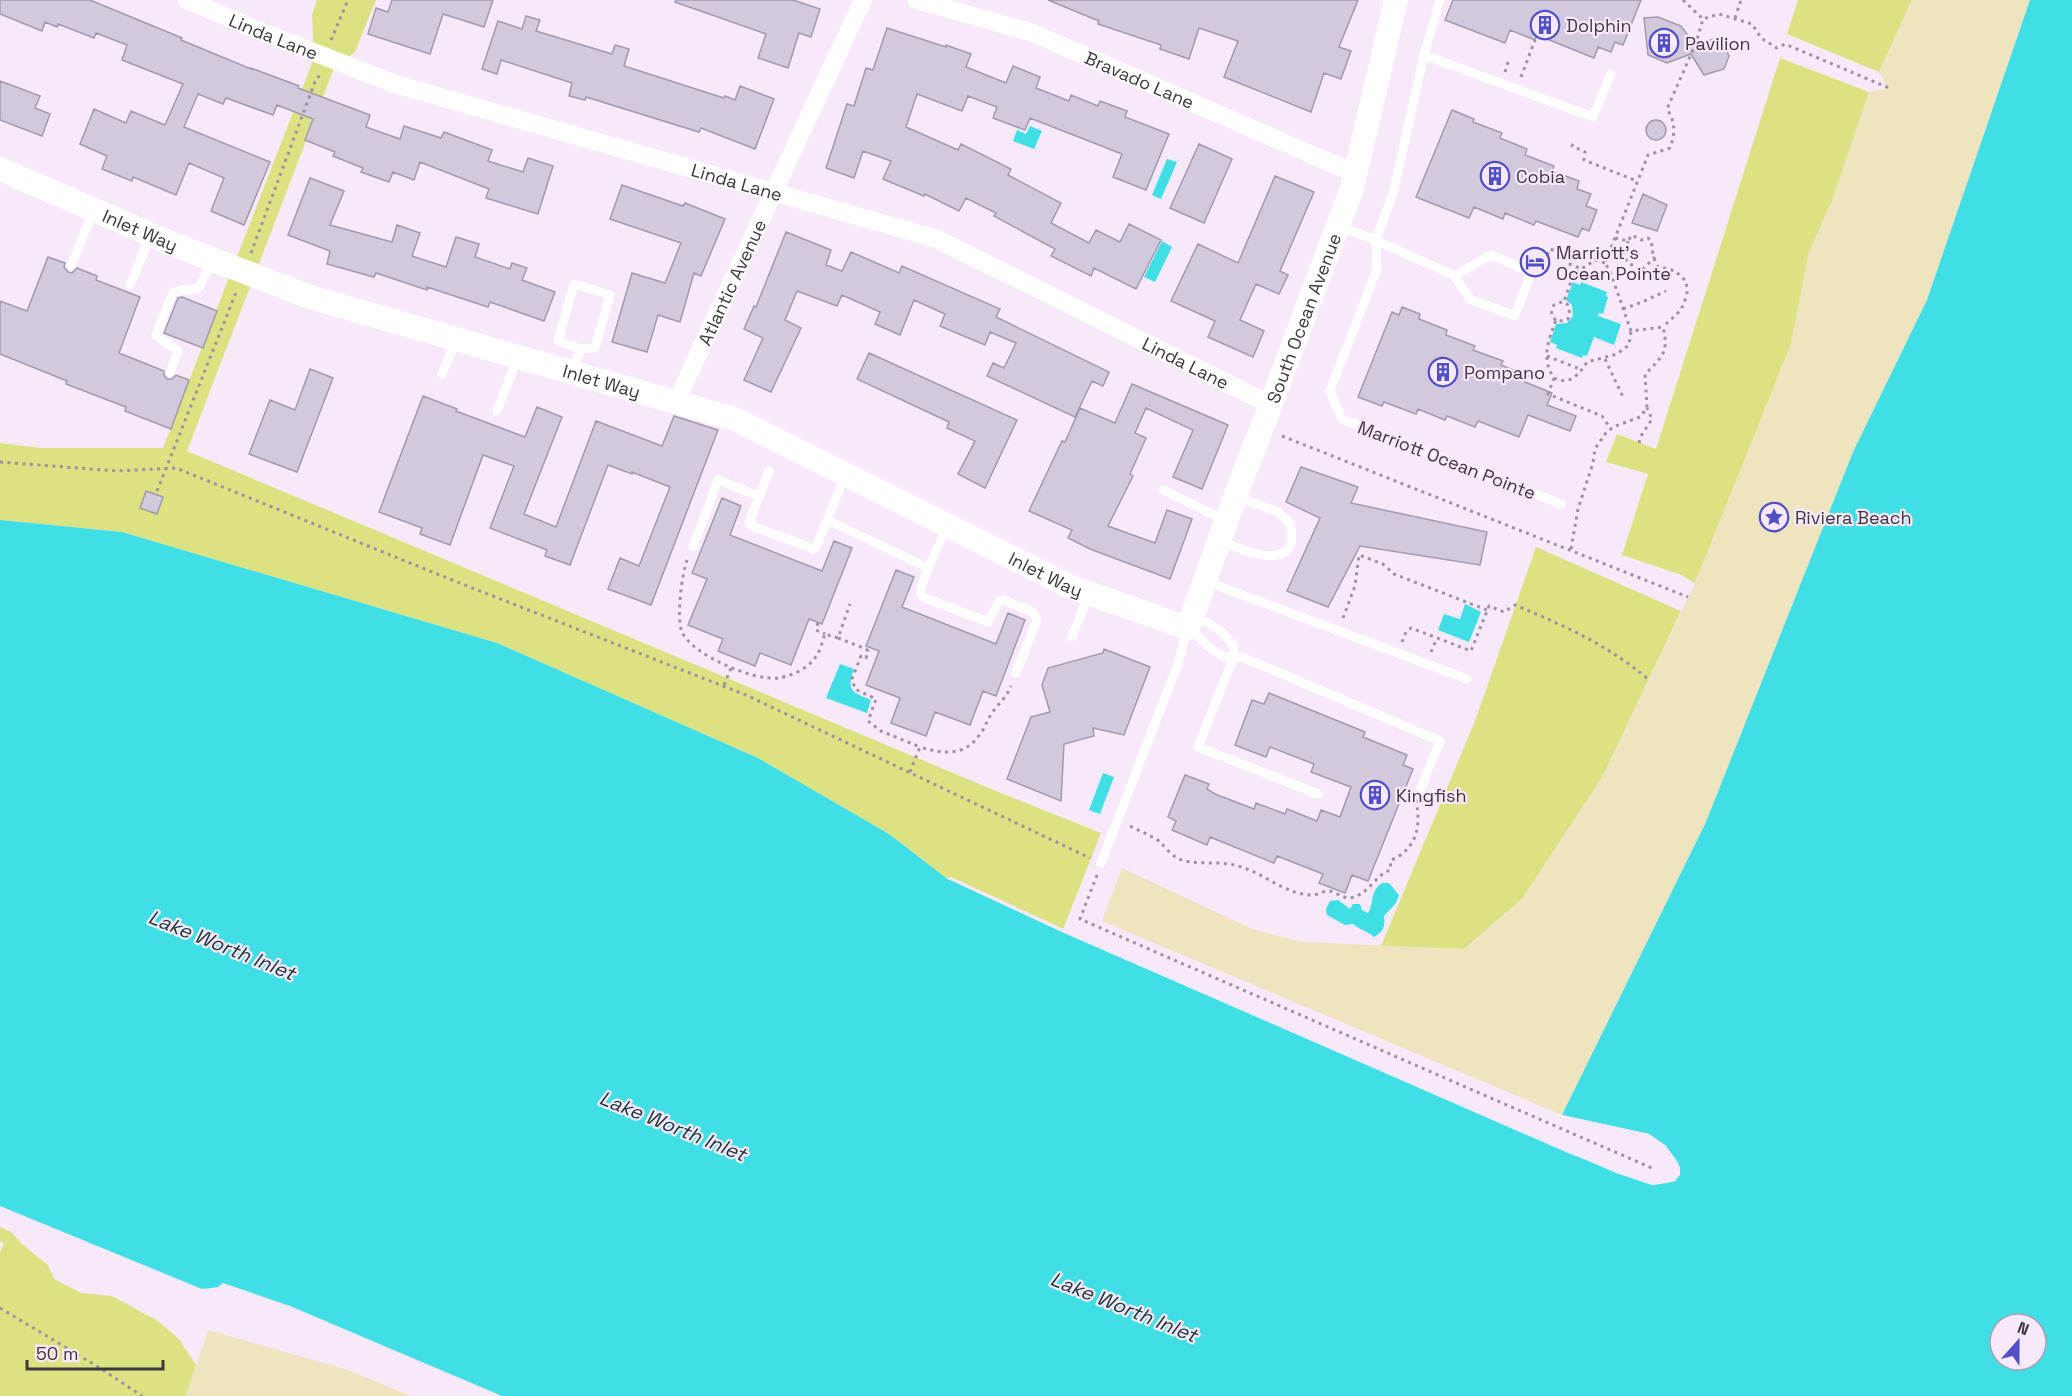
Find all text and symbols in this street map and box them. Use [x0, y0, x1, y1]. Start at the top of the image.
street label: Linda Lane [226, 8, 321, 64]
building icon: Dolphin [1529, 9, 1561, 41]
place label: Dolphin [1566, 14, 1632, 37]
building icon: Pavilion [1648, 27, 1680, 59]
place label: Pavilion [1685, 32, 1751, 55]
street label: Bravado Lane [1081, 46, 1198, 114]
street label: Linda Lane [689, 158, 785, 206]
building icon: Cobia [1479, 160, 1511, 192]
place label: Cobia [1516, 165, 1565, 188]
street label: Inlet Way [99, 204, 181, 256]
street label: Atlantic Avenue [692, 216, 771, 349]
street label: South Ocean Avenue [1261, 230, 1346, 406]
place label: Marriott’s Ocean Pointe [1556, 241, 1671, 285]
hotel icon: Marriott’s Ocean Pointe [1519, 246, 1551, 278]
street label: Linda Lane [1139, 332, 1233, 394]
building icon: Pompano [1427, 356, 1459, 388]
street label: Inlet Way [560, 359, 643, 403]
place label: Pompano [1464, 361, 1545, 384]
street label: Marriott Ocean Pointe [1355, 415, 1539, 505]
place icon: Riviera Beach [1758, 501, 1790, 533]
place label: Riviera Beach [1795, 506, 1911, 529]
street label: Inlet Way [1005, 546, 1086, 602]
building icon: Kingfish [1359, 779, 1391, 811]
place label: Kingfish [1396, 784, 1466, 807]
water label: Lake Worth Inlet [145, 904, 301, 987]
water label: Lake Worth Inlet [596, 1085, 752, 1168]
water label: Lake Worth Inlet [1047, 1266, 1203, 1349]
north arrow [1988, 1312, 2048, 1372]
text: N [2014, 1317, 2032, 1340]
scale bar [27, 1333, 164, 1371]
text: 50 m [36, 1342, 78, 1365]

